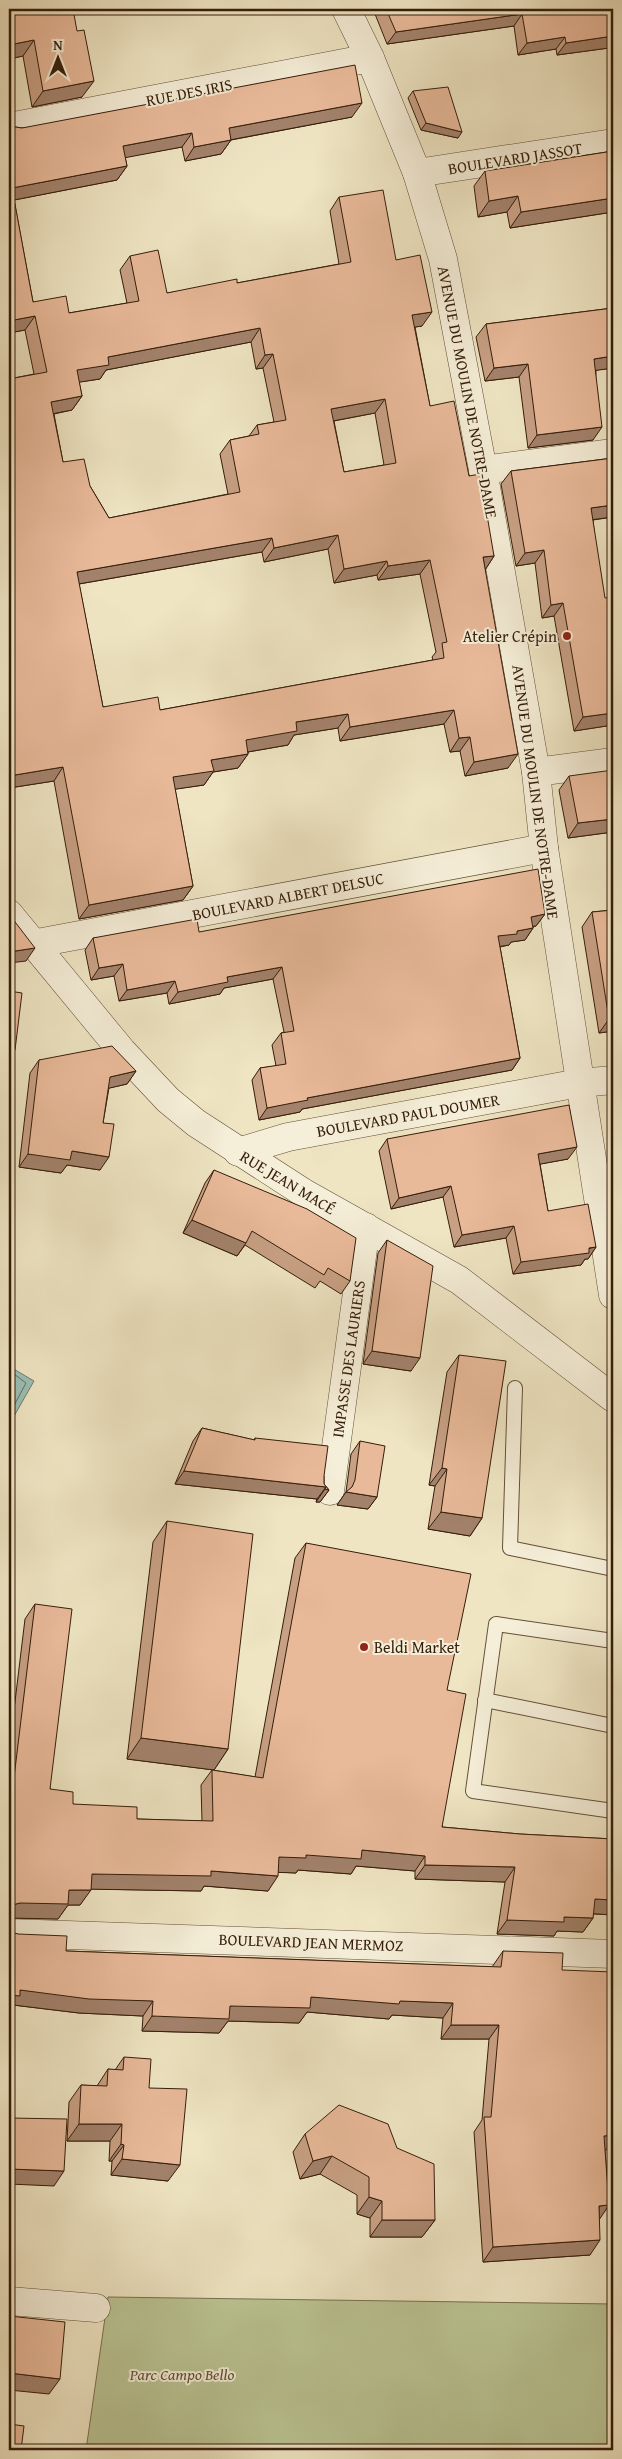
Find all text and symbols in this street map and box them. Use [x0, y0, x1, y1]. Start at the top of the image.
north arrow [32, 32, 82, 82]
text: N [53, 35, 63, 55]
street label: RUE DES IRIS [144, 72, 234, 112]
street label: BOULEVARD JASSOT [446, 136, 584, 180]
street label: AVENUE DU MOULIN DE NOTRE-DAME [432, 264, 504, 520]
place label: Atelier Crépin [463, 624, 557, 648]
marker: Atelier Crépin [561, 630, 573, 642]
street label: AVENUE DU MOULIN DE NOTRE-DAME [506, 663, 566, 921]
street label: BOULEVARD ALBERT DELSUC [190, 866, 386, 926]
street label: BOULEVARD PAUL DOUMER [315, 1087, 502, 1143]
street label: RUE JEAN MACÉ [236, 1144, 340, 1220]
street label: IMPASSE DES LAURIERS [325, 1279, 371, 1439]
place label: Beldi Market [374, 1635, 460, 1659]
marker: Beldi Market [358, 1641, 370, 1653]
street label: BOULEVARD JEAN MERMOZ [218, 1927, 404, 1957]
park label: Parc Campo Bello [129, 2362, 234, 2386]

